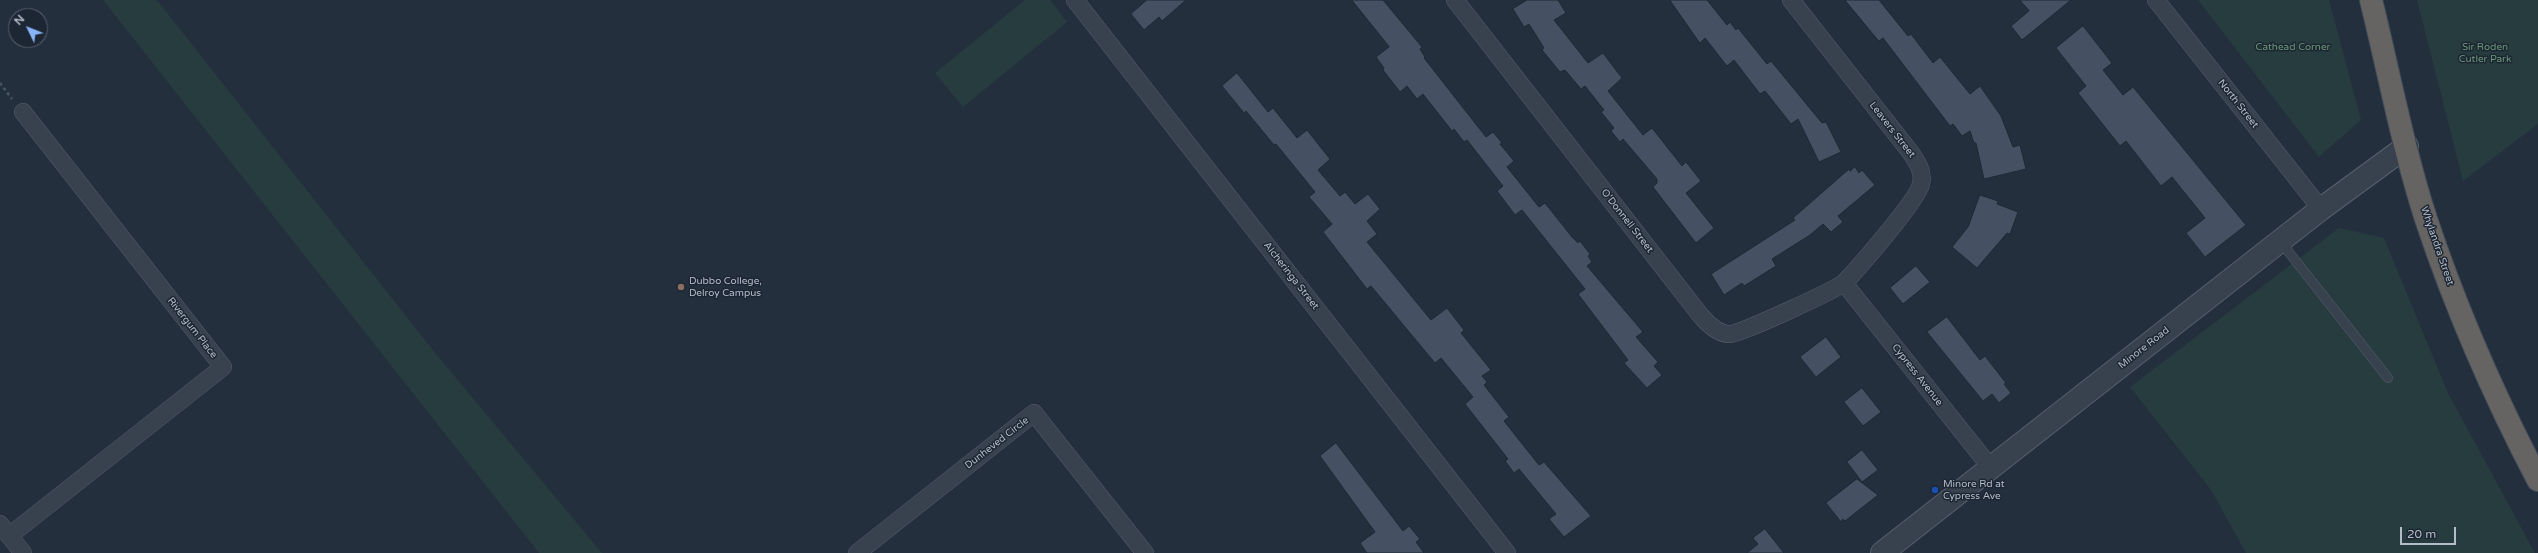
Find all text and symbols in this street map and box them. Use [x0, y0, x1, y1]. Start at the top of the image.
north arrow [8, 8, 48, 48]
text: N [12, 12, 27, 28]
park label: Cathead Corner [2256, 41, 2330, 53]
park label: Sir Roden Cutler Park [2459, 41, 2511, 64]
street label: North Street [2215, 77, 2261, 131]
street label: Leavers Street [1866, 100, 1918, 160]
street label: O'Donnell Street [1598, 187, 1656, 255]
street label: Whylandra Street [2418, 205, 2456, 287]
street label: Alcheringa Street [1261, 240, 1321, 312]
place label: Dubbo College, Delroy Campus [689, 275, 762, 298]
marker: Dubbo College, Delroy Campus [676, 282, 686, 292]
street label: Rivergum Place [164, 295, 220, 361]
street label: Minore Road [2116, 324, 2172, 372]
street label: Cypress Avenue [1889, 342, 1945, 408]
street label: Dunheved Circle [963, 414, 1031, 472]
place label: Minore Rd at Cypress Ave [1943, 478, 2005, 502]
marker: Minore Rd at Cypress Ave [1930, 485, 1940, 495]
scale bar [2402, 519, 2458, 545]
text: 20 m [2407, 527, 2436, 541]

